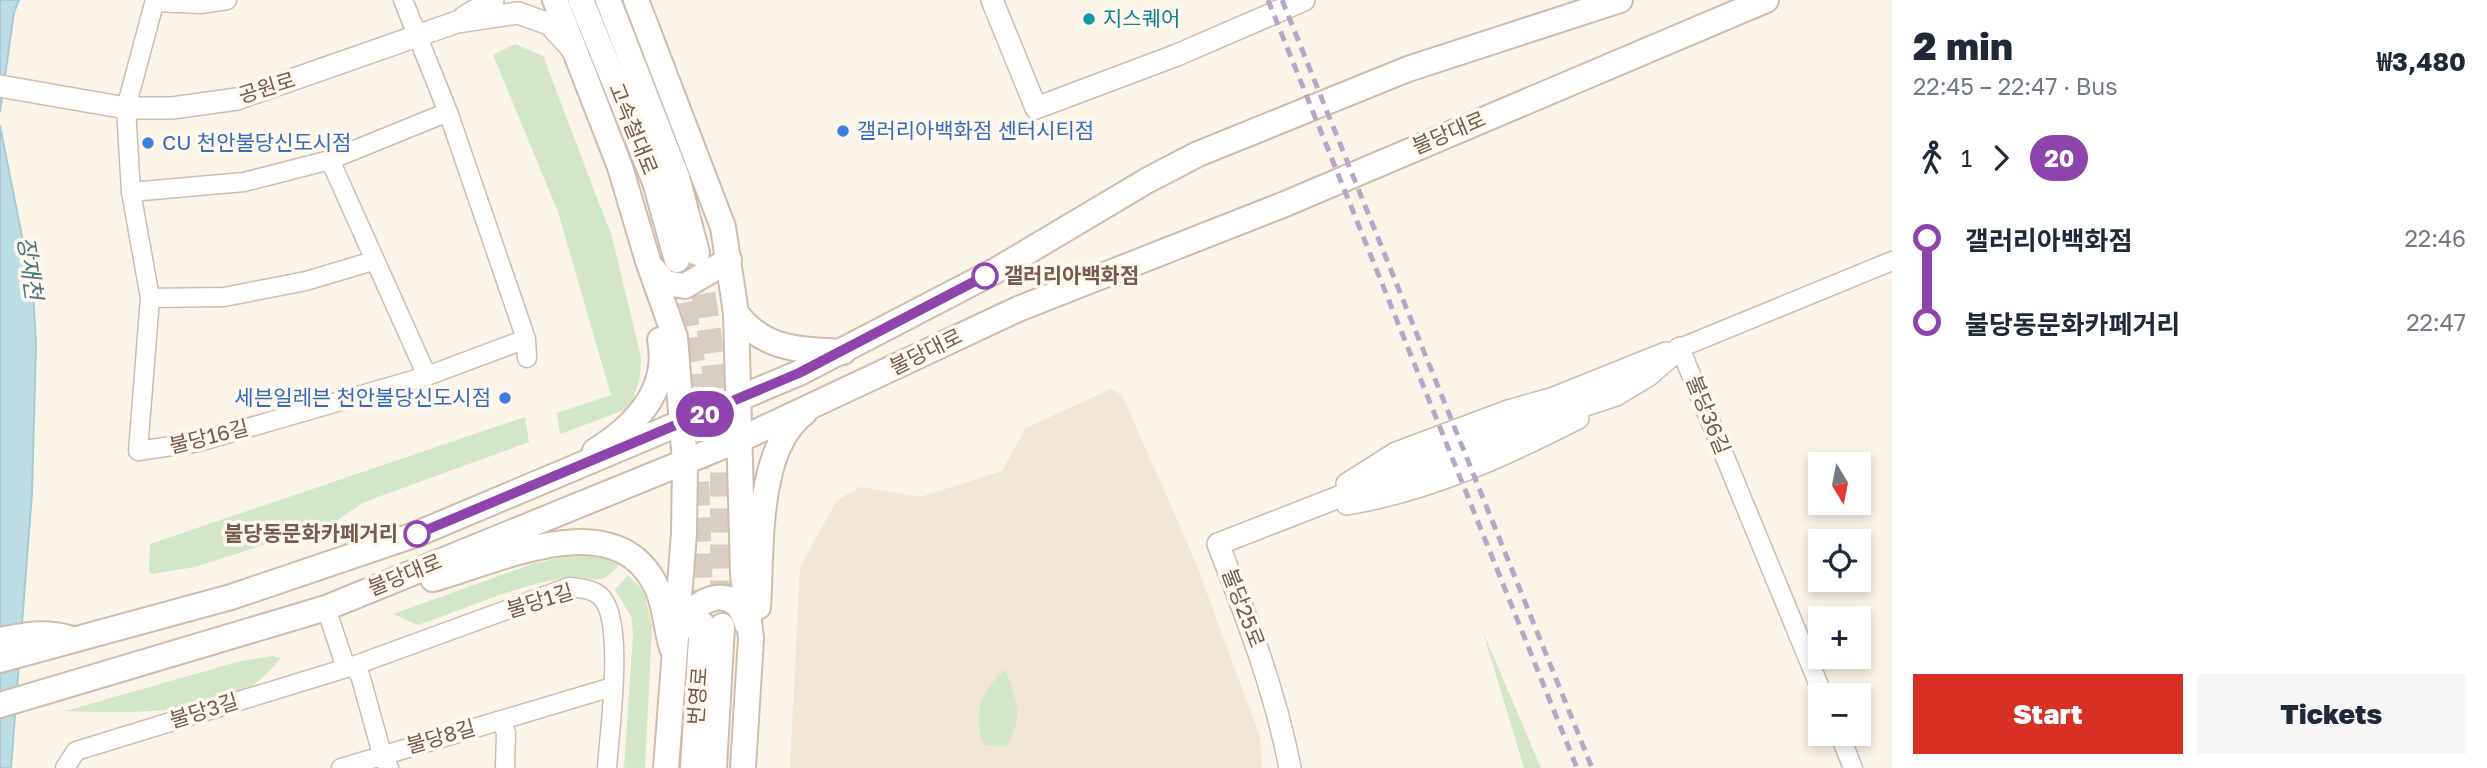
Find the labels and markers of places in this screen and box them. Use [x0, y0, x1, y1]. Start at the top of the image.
place label: 지스퀘어 [1103, 5, 1180, 31]
marker: 지스퀘어 [1081, 11, 1097, 27]
place label: 갤러리아백화점 센터시티점 [857, 117, 1094, 143]
marker: 갤러리아백화점 센터시티점 [835, 123, 851, 139]
place label: CU 천안불당신도시점 [162, 129, 351, 155]
marker: CU 천안불당신도시점 [140, 135, 156, 151]
place label: 갤러리아백화점 [1004, 262, 1139, 288]
marker: 갤러리아백화점 [972, 263, 998, 289]
place label: 세븐일레븐 천안불당신도시점 [235, 384, 491, 410]
marker: 세븐일레븐 천안불당신도시점 [497, 390, 513, 406]
place label: 불당동문화카페거리 [224, 520, 398, 546]
marker: 불당동문화카페거리 [404, 521, 430, 547]

